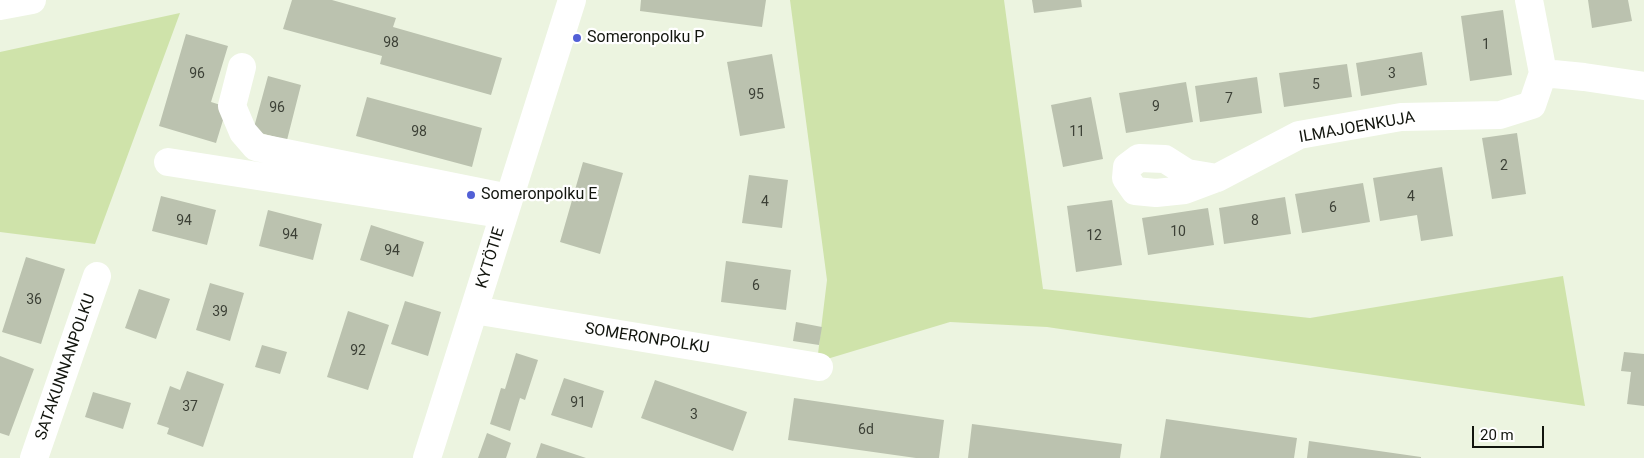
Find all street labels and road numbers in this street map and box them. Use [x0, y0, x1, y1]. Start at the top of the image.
street label: ILMAJOENKUJA [1298, 108, 1416, 148]
street label: KYTÖTIE [473, 225, 509, 291]
street label: SATAKUNNANPOLKU [32, 291, 100, 443]
street label: SOMERONPOLKU [583, 320, 711, 358]

